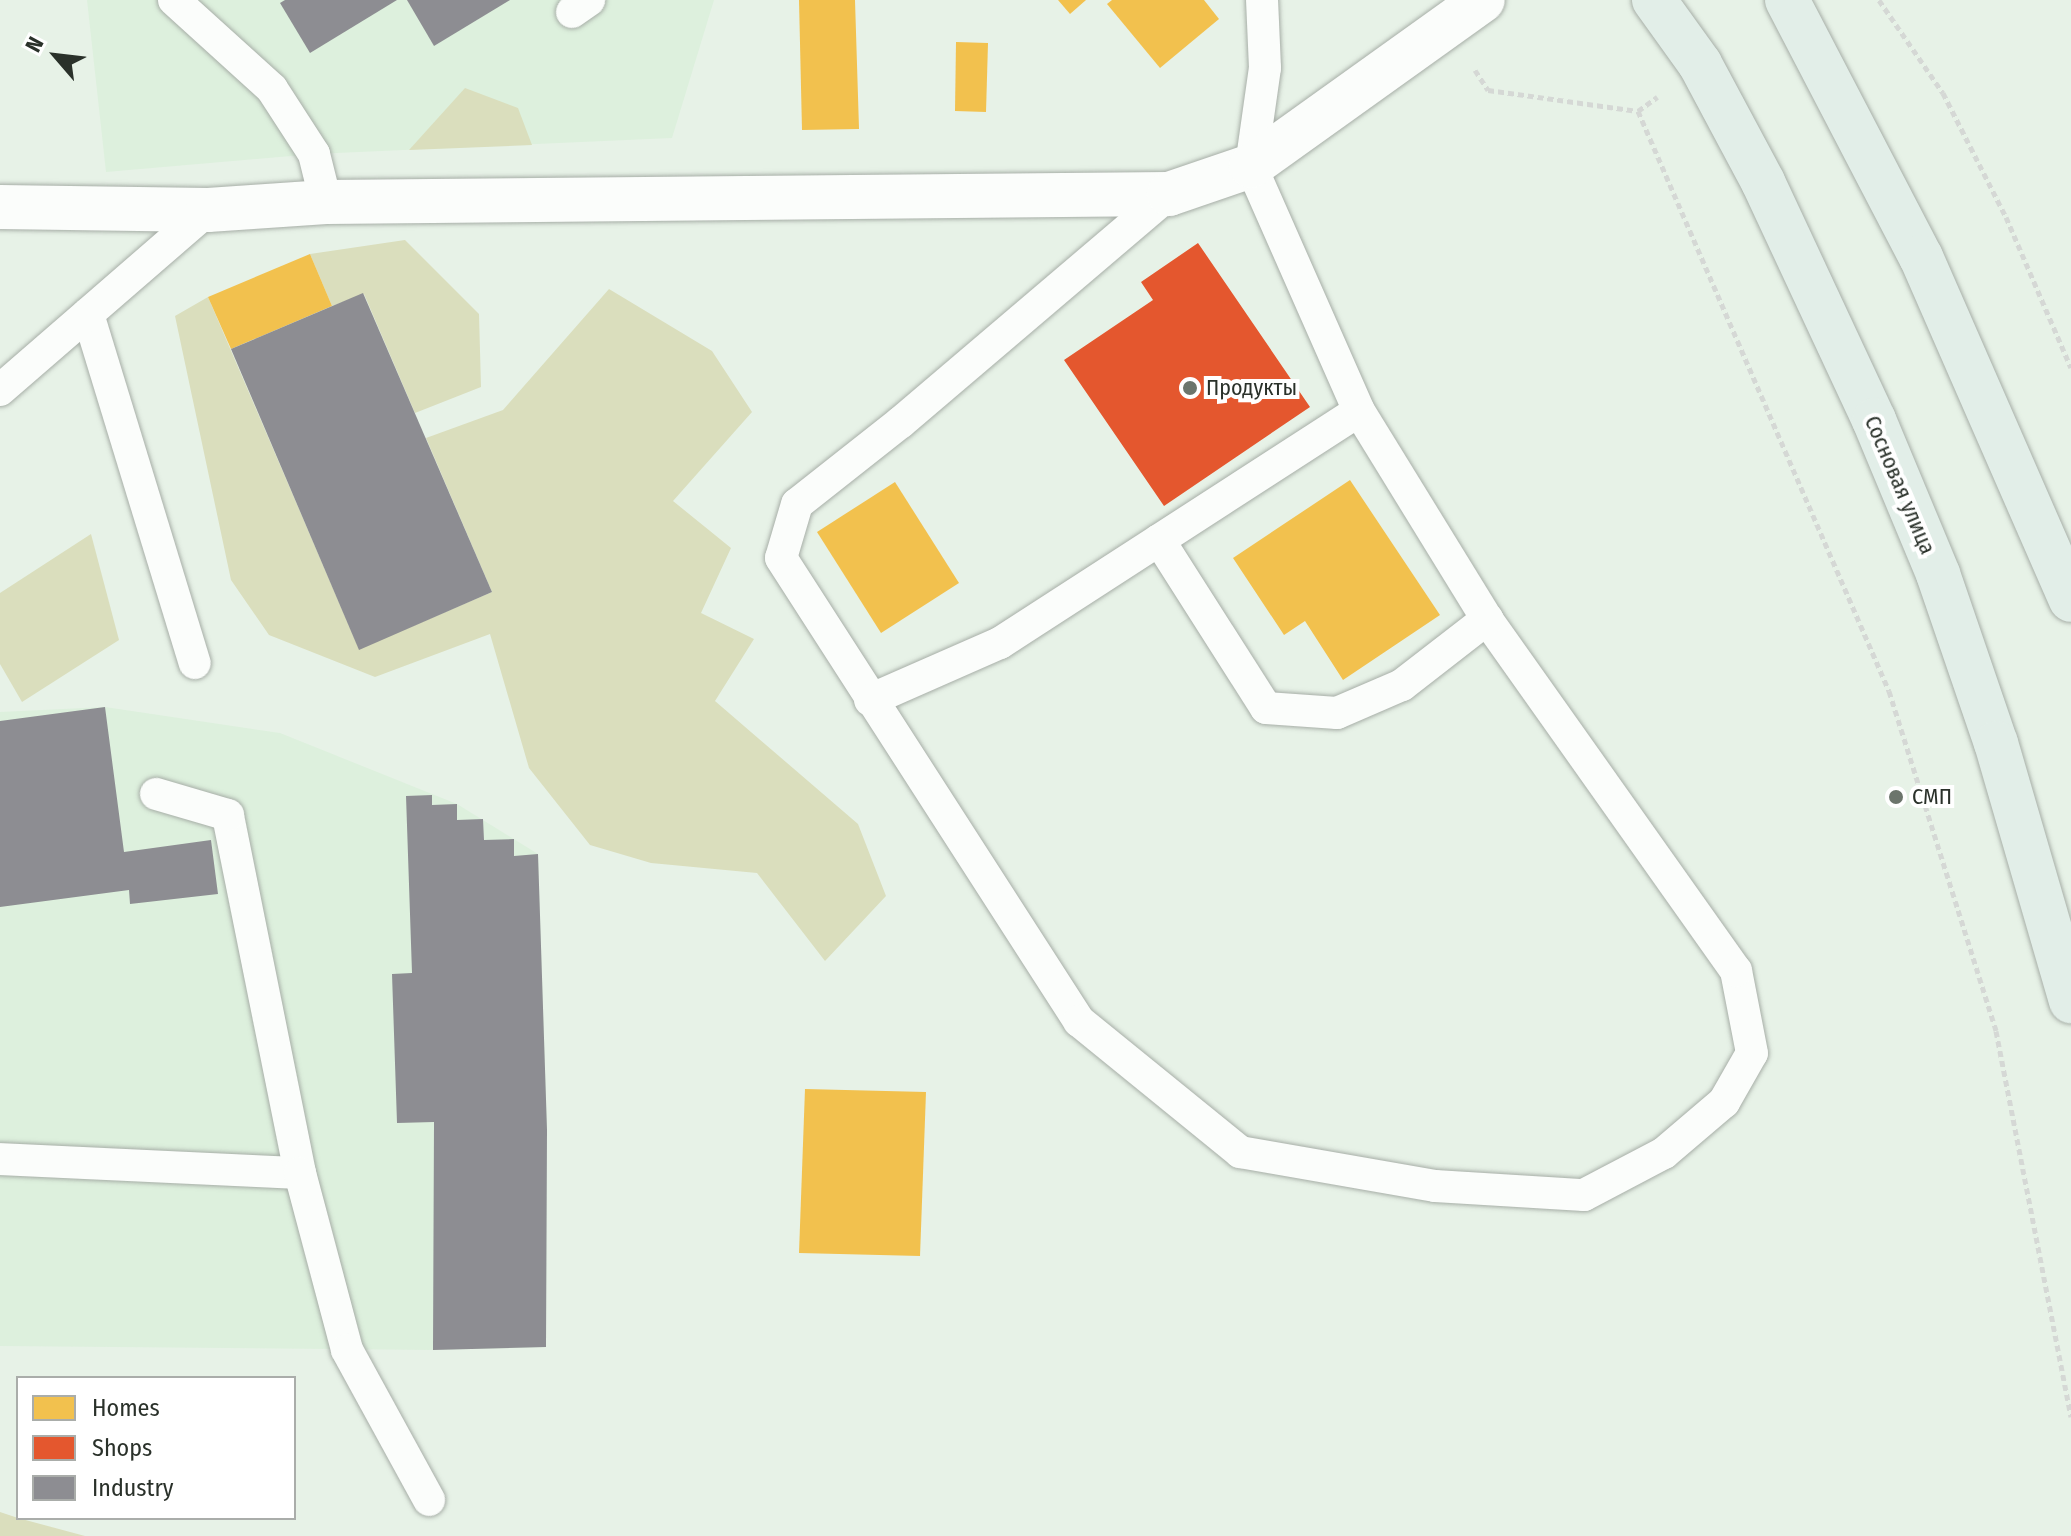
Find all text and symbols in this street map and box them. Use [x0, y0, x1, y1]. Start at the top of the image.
north arrow [16, 16, 96, 96]
text: N [19, 32, 49, 57]
place label: Продукты [1206, 375, 1297, 401]
marker: Продукты [1181, 379, 1199, 397]
street label: Сосновая улица [1859, 412, 1941, 558]
place label: СМП [1912, 784, 1952, 810]
marker: СМП [1887, 788, 1905, 806]
legend [16, 1376, 296, 1520]
text: Homes [92, 1394, 160, 1422]
text: Shops [92, 1434, 152, 1462]
text: Industry [92, 1474, 174, 1502]

